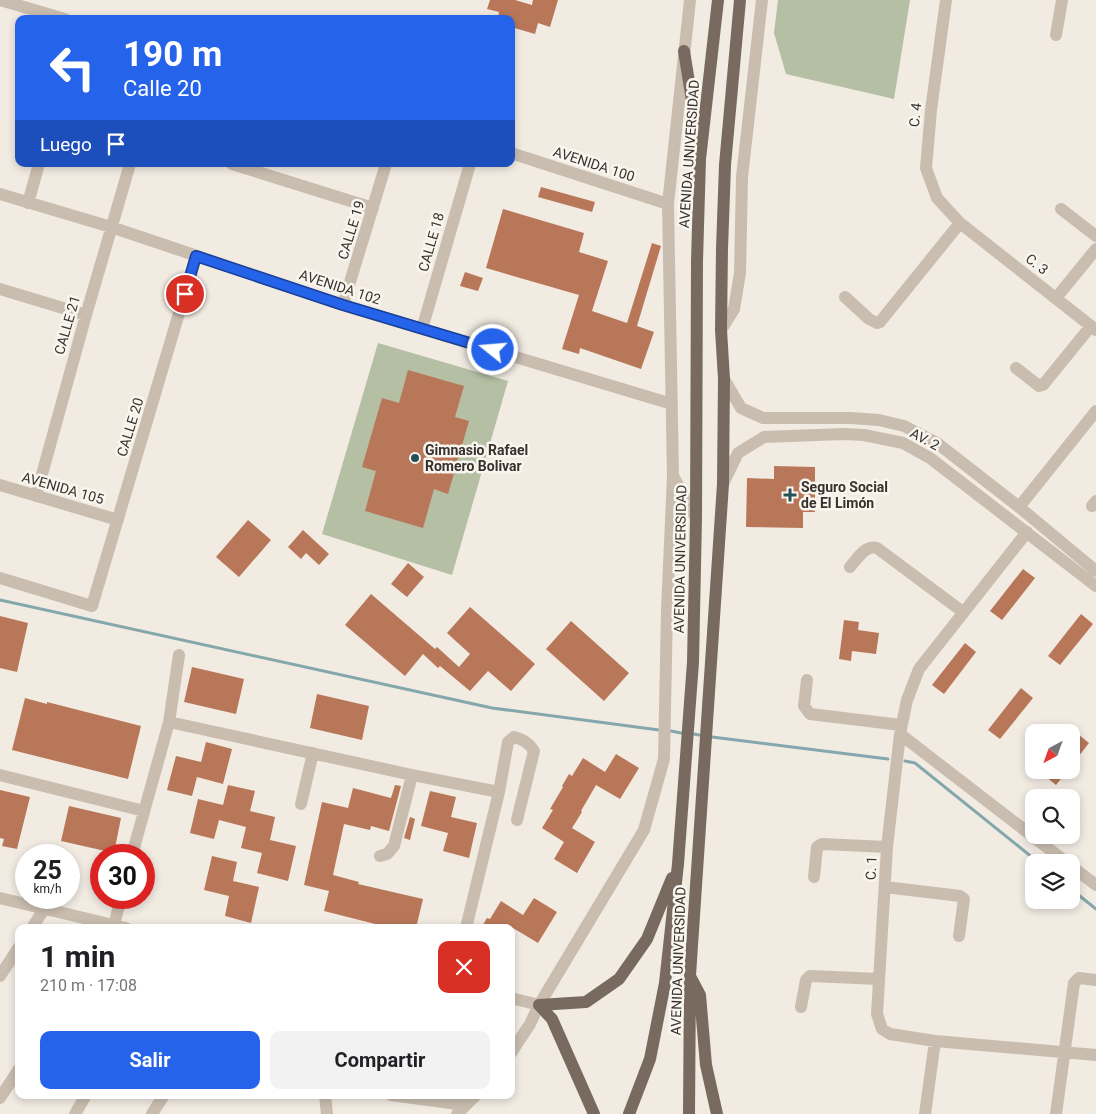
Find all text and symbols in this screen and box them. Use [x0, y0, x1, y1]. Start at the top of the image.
text: 190 m [123, 34, 222, 75]
icon: left [40, 35, 105, 100]
text: Calle 20 [123, 76, 202, 101]
street label: AVENIDA UNIVERSIDAD [676, 79, 702, 229]
street label: C. 4 [906, 102, 924, 128]
icon: arrive [102, 130, 130, 158]
text: Luego [40, 133, 92, 156]
street label: AVENIDA 100 [551, 143, 637, 185]
street label: CALLE 19 [335, 199, 367, 261]
street label: CALLE 18 [415, 211, 447, 273]
street label: C. 3 [1023, 250, 1051, 278]
street label: AVENIDA 102 [297, 266, 383, 308]
pin [164, 273, 206, 315]
icon: arrive [171, 280, 199, 308]
street label: CALLE 21 [51, 294, 83, 356]
position arrow [466, 323, 518, 375]
street label: CALLE 20 [114, 396, 147, 458]
street label: AV. 2 [908, 425, 943, 453]
place label: Gimnasio Rafael Romero Bolivar [425, 442, 528, 474]
marker: Gimnasio Rafael Romero Bolivar [409, 452, 421, 464]
street label: AVENIDA 105 [20, 469, 106, 507]
place label: Seguro Social de El Limón [801, 479, 888, 511]
street label: AVENIDA UNIVERSIDAD [671, 485, 689, 633]
marker: Seguro Social de El Limón [783, 488, 797, 502]
north arrow [1025, 724, 1080, 779]
map controls [1025, 724, 1080, 909]
button: search [1025, 789, 1080, 844]
speed limit sign: 30 [90, 844, 155, 909]
button: layers [1025, 854, 1080, 909]
text: 25 [33, 856, 62, 885]
street label: C. 1 [863, 856, 879, 880]
text: km/h [33, 882, 62, 896]
street label: AVENIDA UNIVERSIDAD [667, 886, 689, 1036]
text: 1 min [40, 939, 115, 974]
button: close [438, 941, 490, 993]
text: 210 m · 17:08 [40, 976, 137, 995]
button: Salir [40, 1031, 260, 1089]
button: Compartir [270, 1031, 490, 1089]

